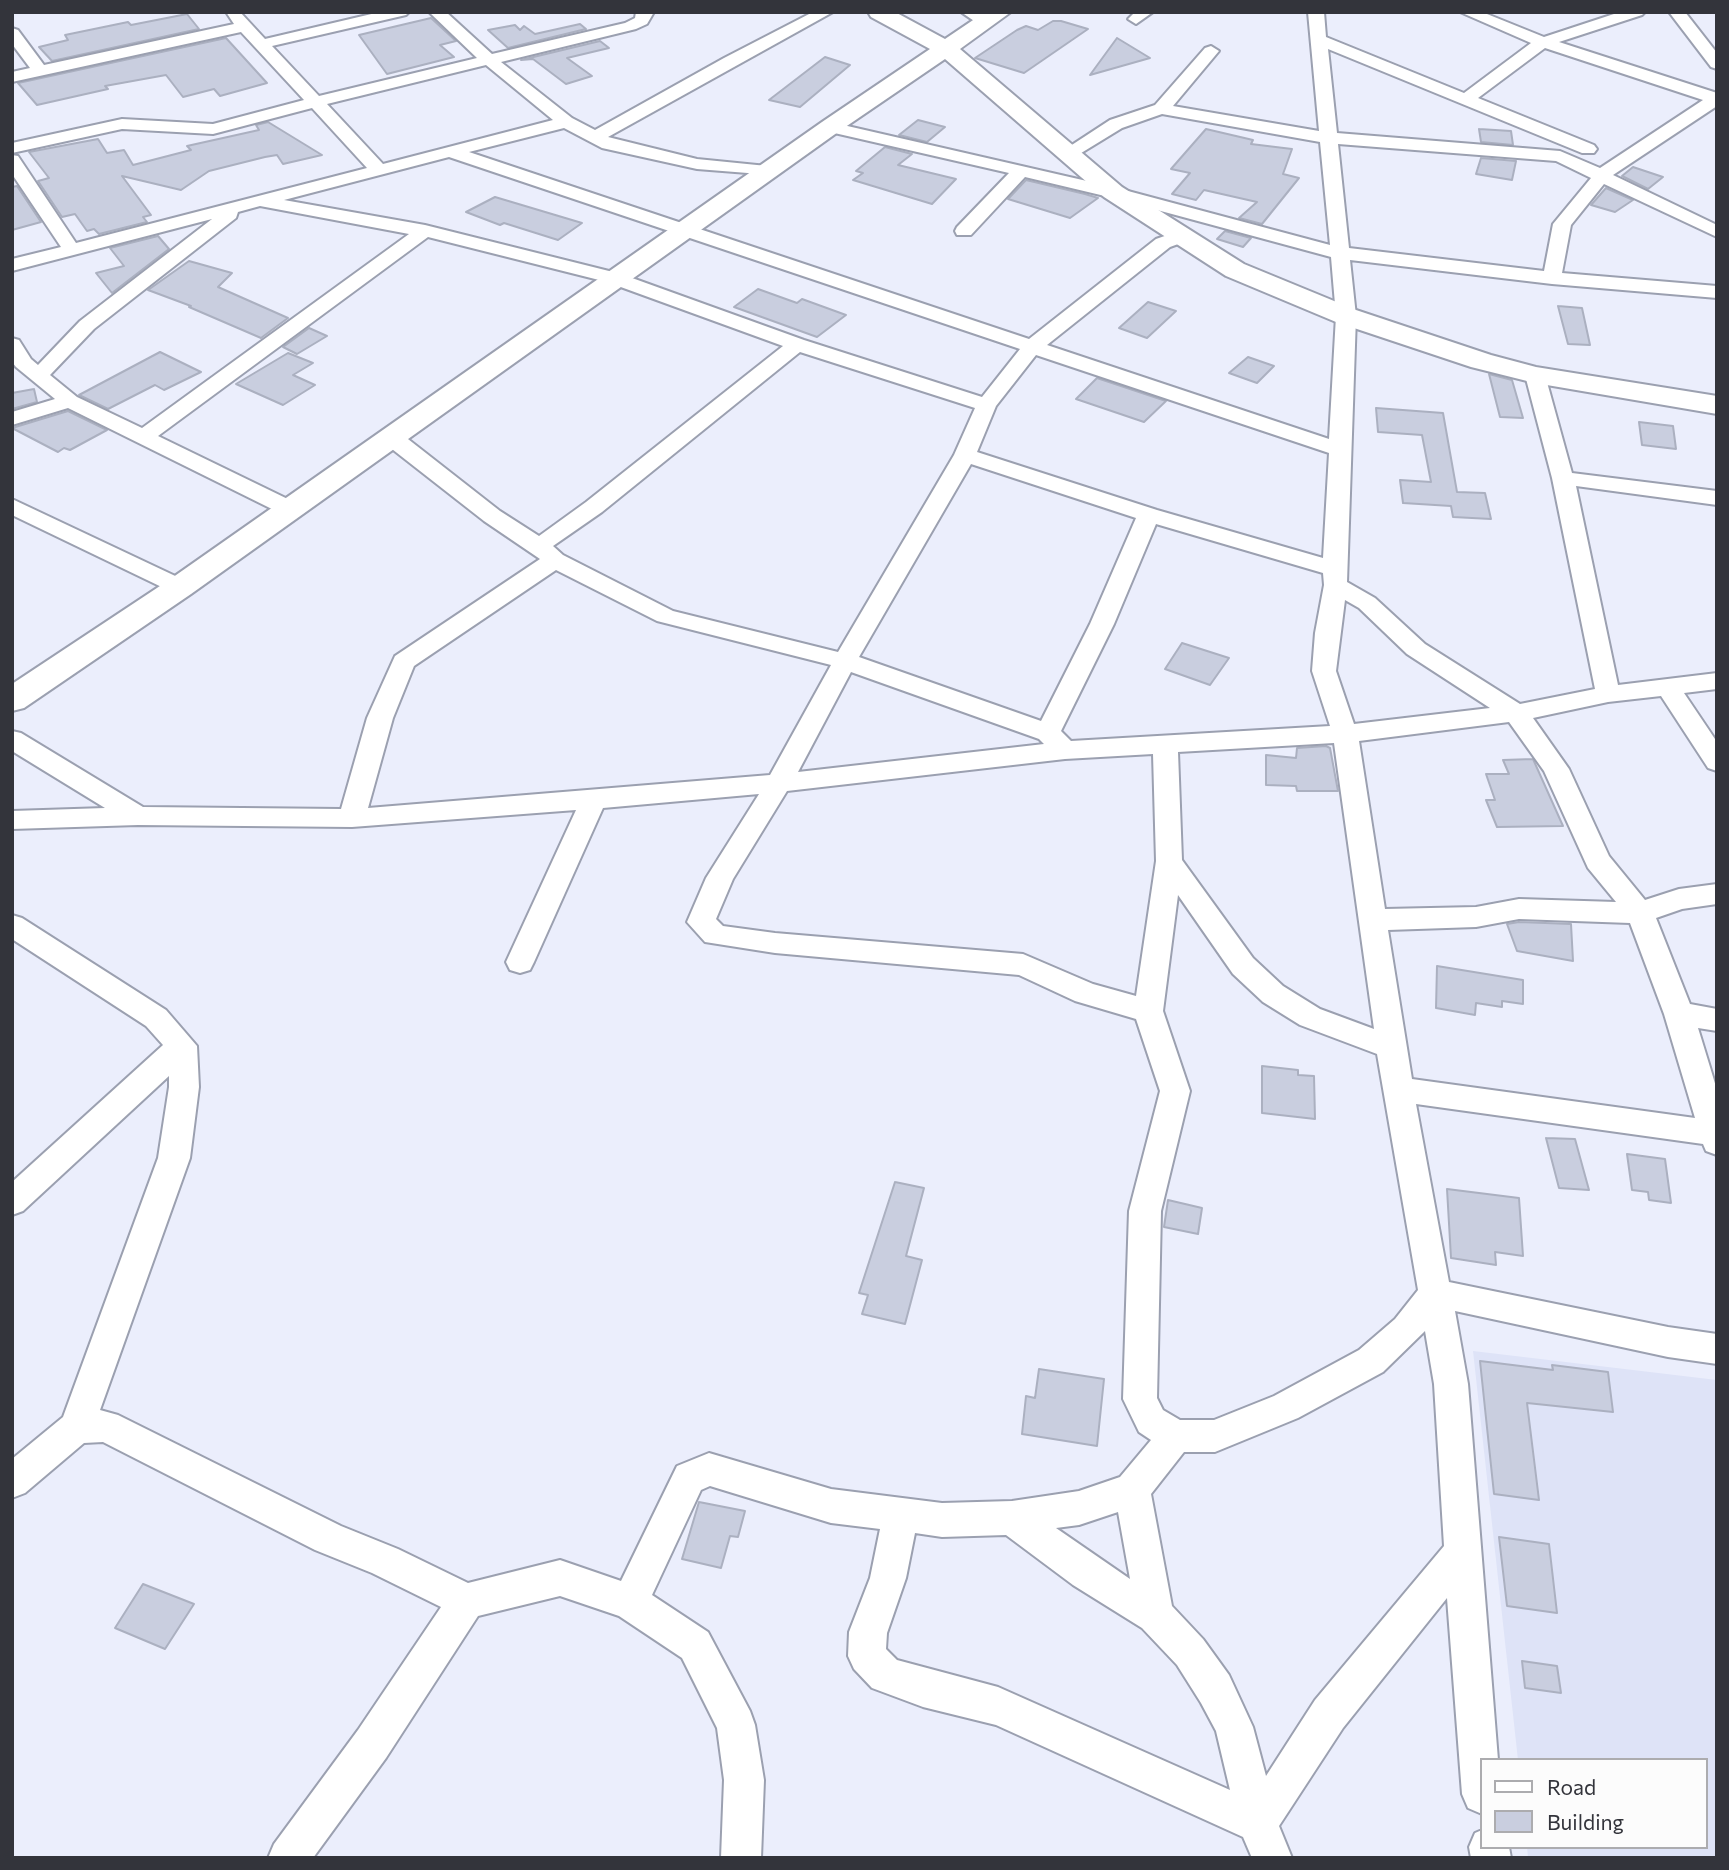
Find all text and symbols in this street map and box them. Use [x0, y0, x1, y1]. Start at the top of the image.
legend [1480, 1758, 1708, 1849]
text: Road [1547, 1774, 1596, 1799]
text: Building [1547, 1809, 1624, 1834]

